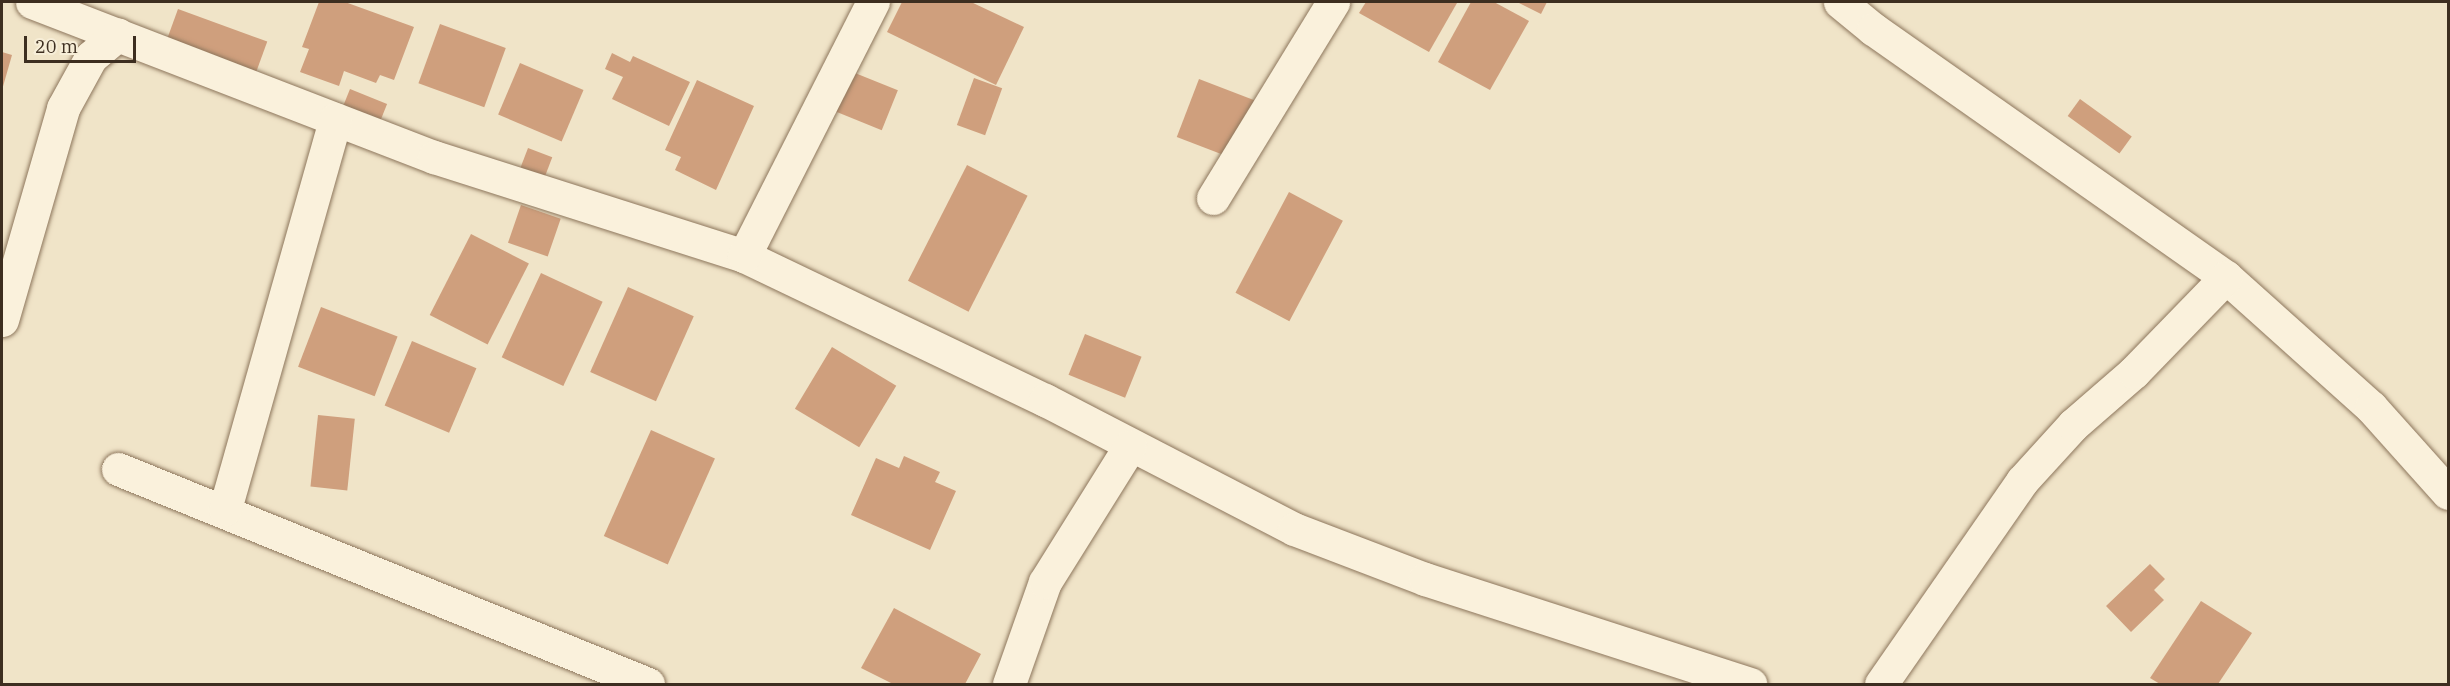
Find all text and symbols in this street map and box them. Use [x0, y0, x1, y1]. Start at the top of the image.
scale bar [27, 24, 140, 62]
text: 20 m [35, 35, 78, 58]

